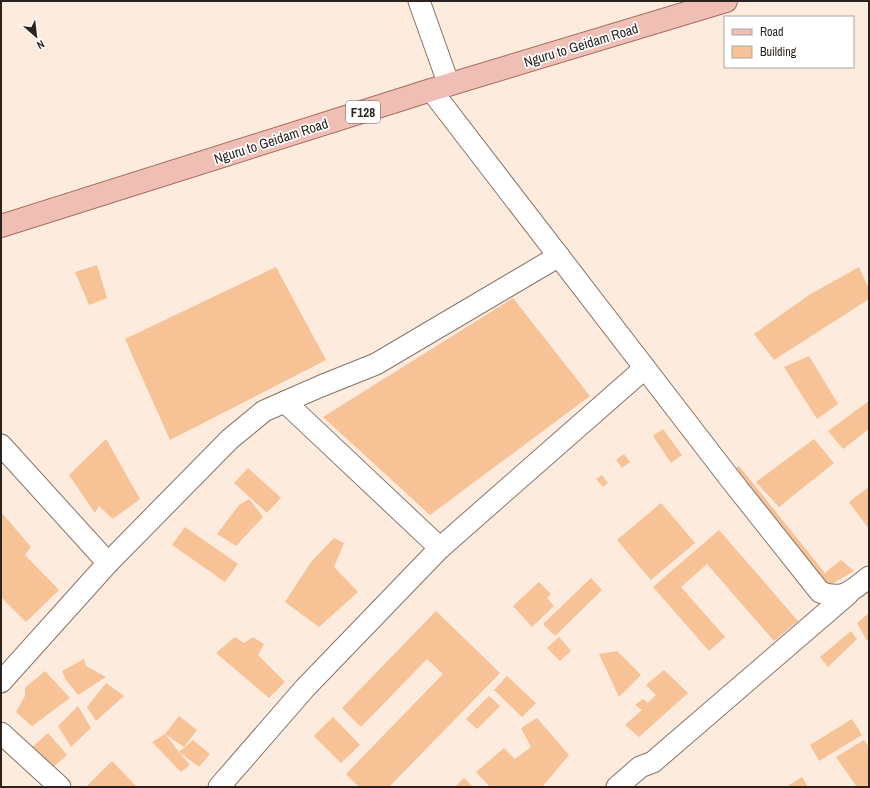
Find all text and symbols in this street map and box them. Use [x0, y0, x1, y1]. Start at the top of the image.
north arrow [16, 16, 56, 56]
legend [724, 16, 854, 68]
street label: Nguru to Geidam Road [522, 19, 640, 71]
text: Road [760, 24, 784, 40]
text: N [35, 37, 47, 53]
text: Building [760, 44, 797, 60]
road number: F128 [346, 101, 380, 123]
street label: Nguru to Geidam Road [212, 114, 330, 168]

